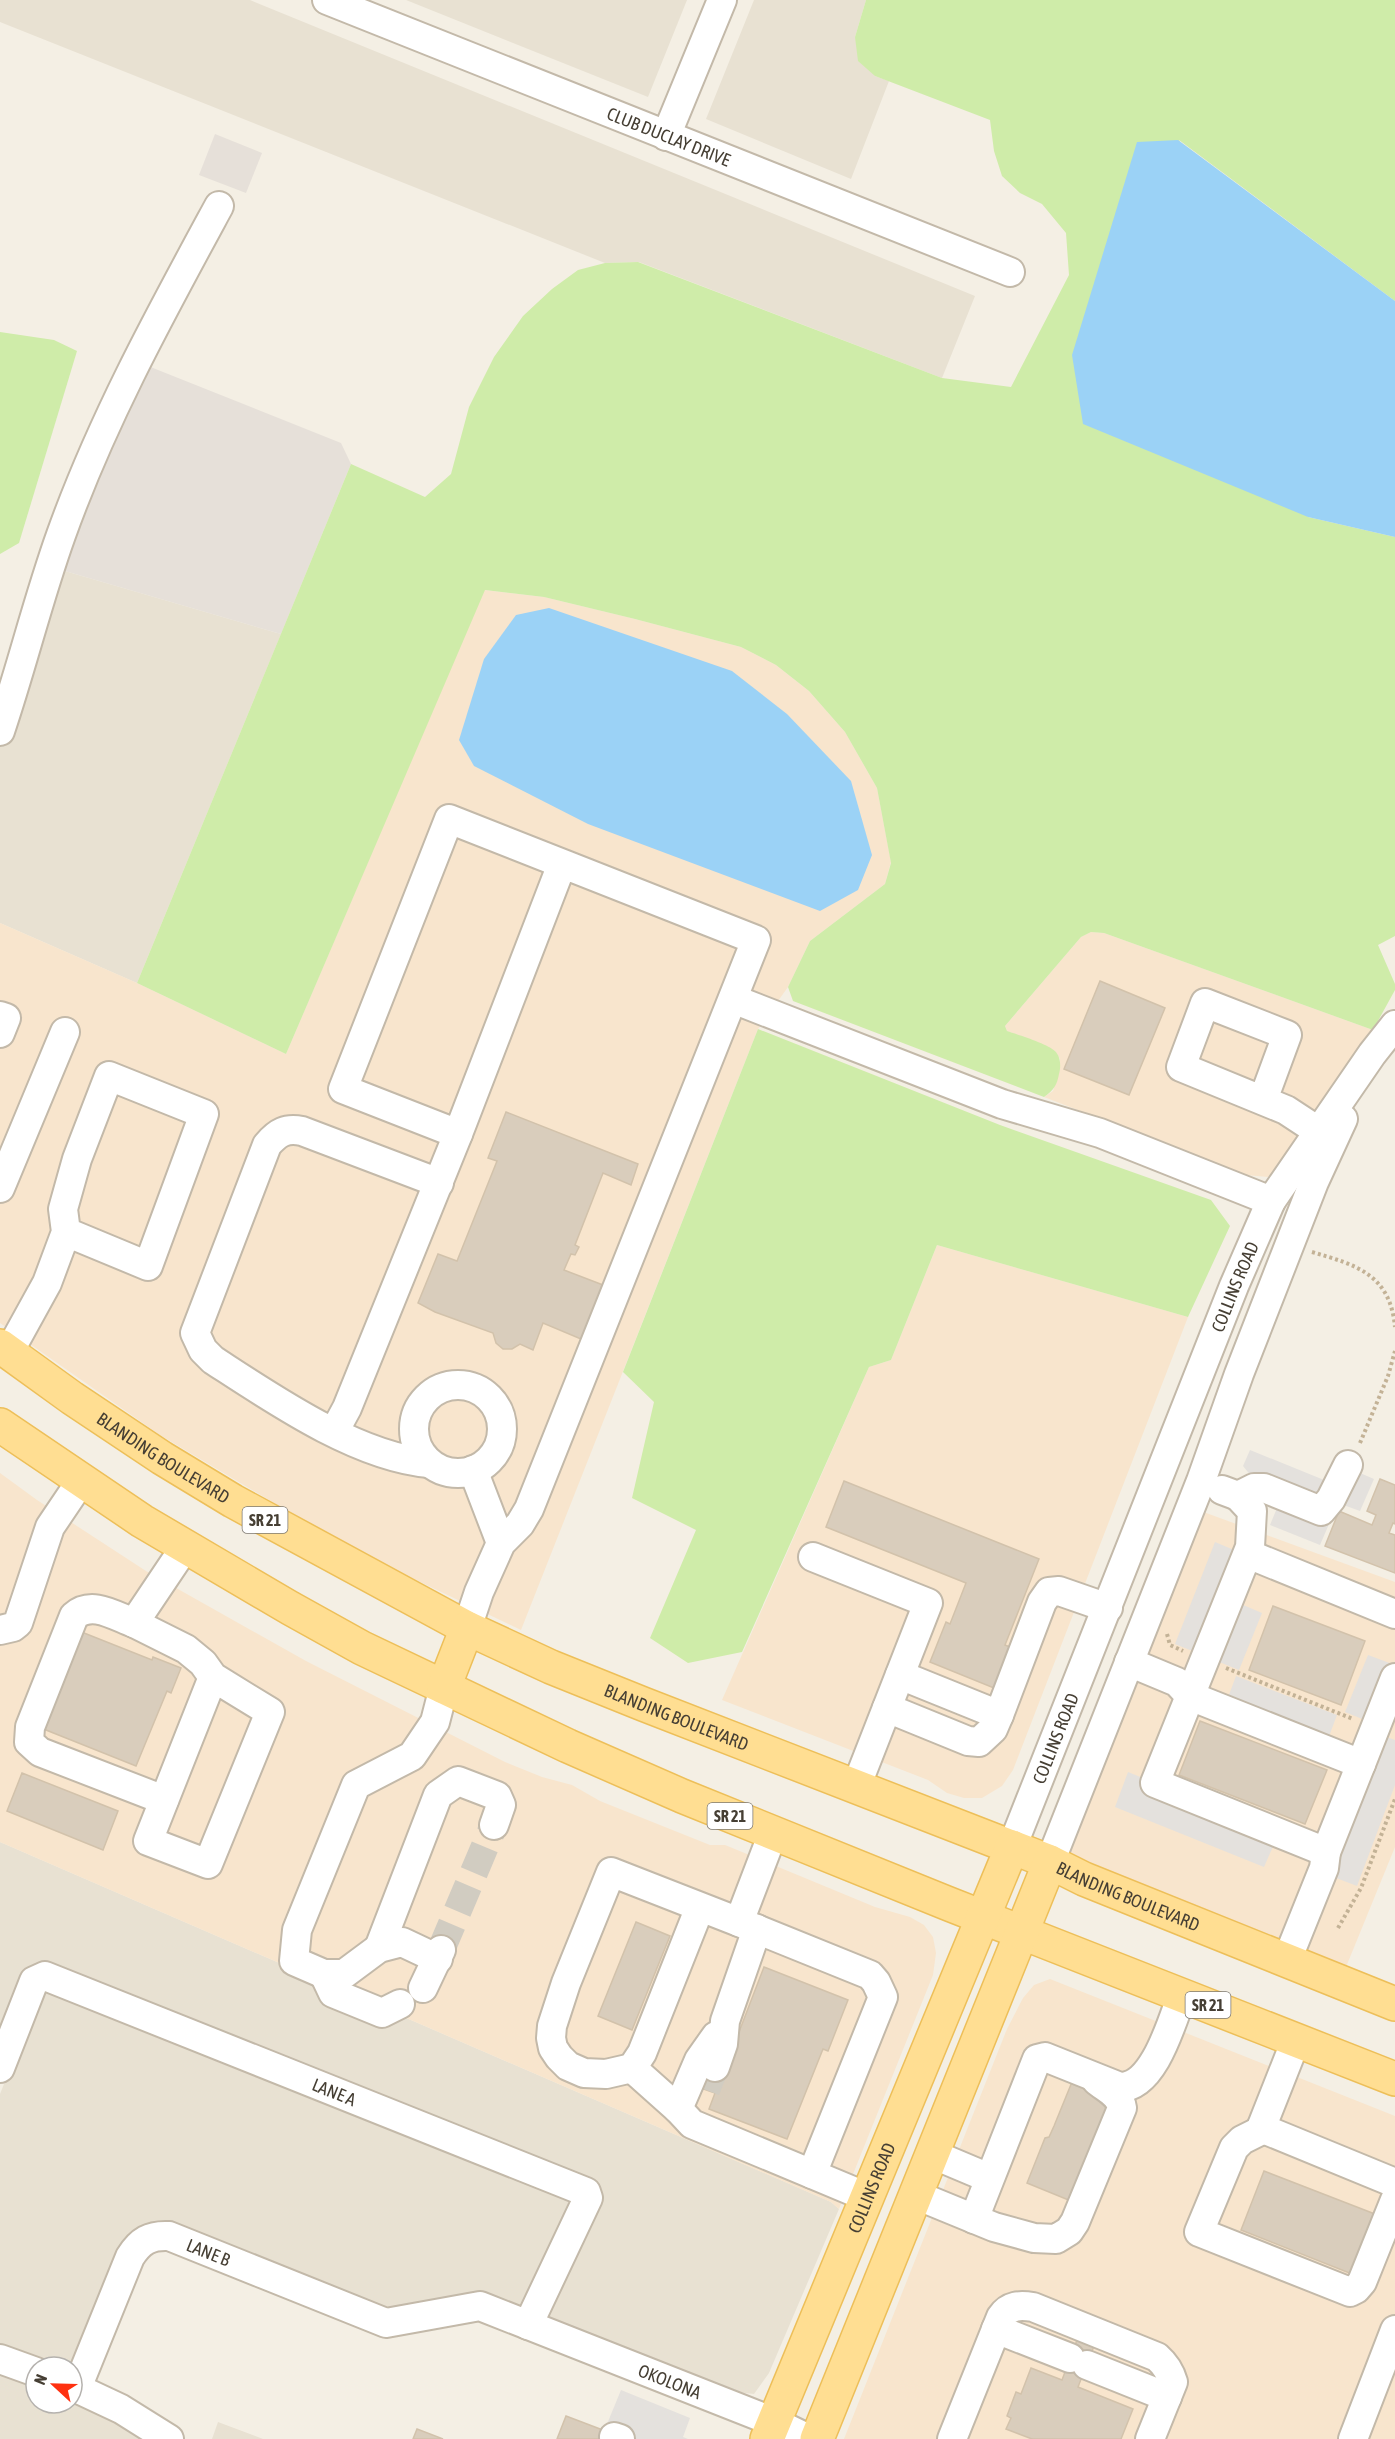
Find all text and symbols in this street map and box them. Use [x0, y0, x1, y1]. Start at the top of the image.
street label: CLUB DUCLAY DRIVE [604, 102, 734, 170]
street label: COLLINS ROAD [1207, 1238, 1263, 1335]
street label: BLANDING BOULEVARD [93, 1407, 234, 1507]
road number: SR 21 [242, 1507, 288, 1533]
street label: BLANDING BOULEVARD [601, 1679, 752, 1755]
street label: COLLINS ROAD [1028, 1690, 1082, 1787]
road number: SR 21 [708, 1803, 752, 1829]
street label: BLANDING BOULEVARD [1053, 1857, 1203, 1935]
road number: SR 21 [1186, 1992, 1230, 2018]
street label: LANE A [309, 2073, 359, 2110]
street label: COLLINS ROAD [843, 2139, 899, 2236]
street label: LANE B [184, 2234, 234, 2270]
north arrow [24, 2355, 84, 2415]
street label: OKOLONA [635, 2359, 705, 2403]
text: N [30, 2372, 50, 2387]

